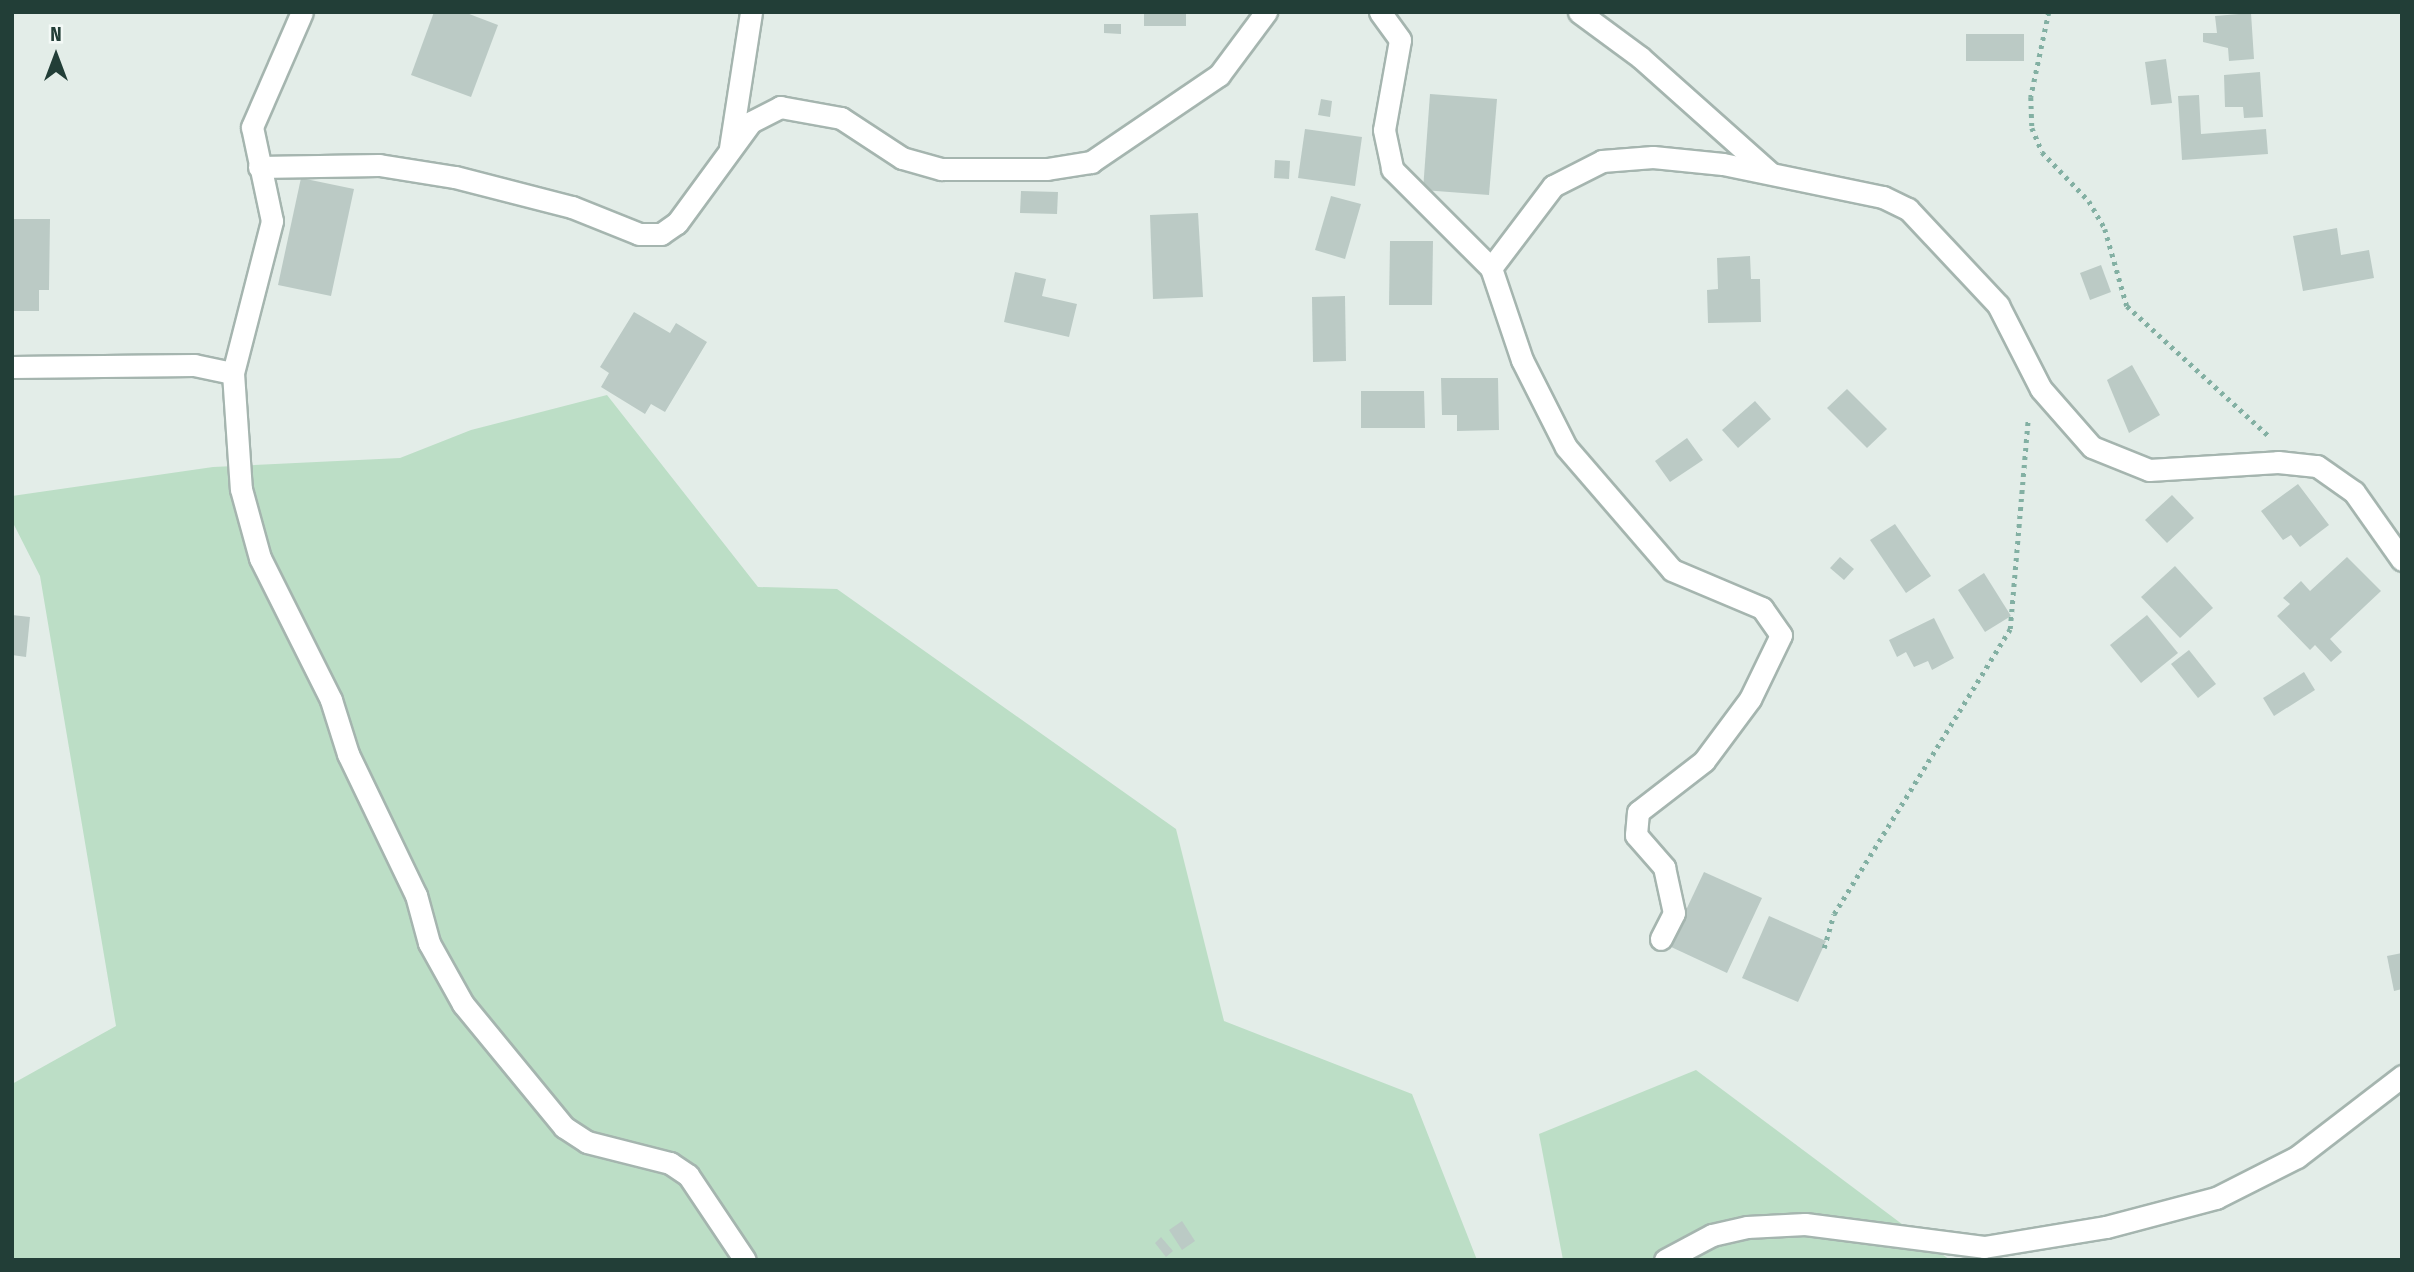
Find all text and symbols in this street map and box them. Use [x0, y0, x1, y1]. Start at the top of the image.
north arrow [21, 21, 91, 91]
text: N [50, 23, 62, 46]

